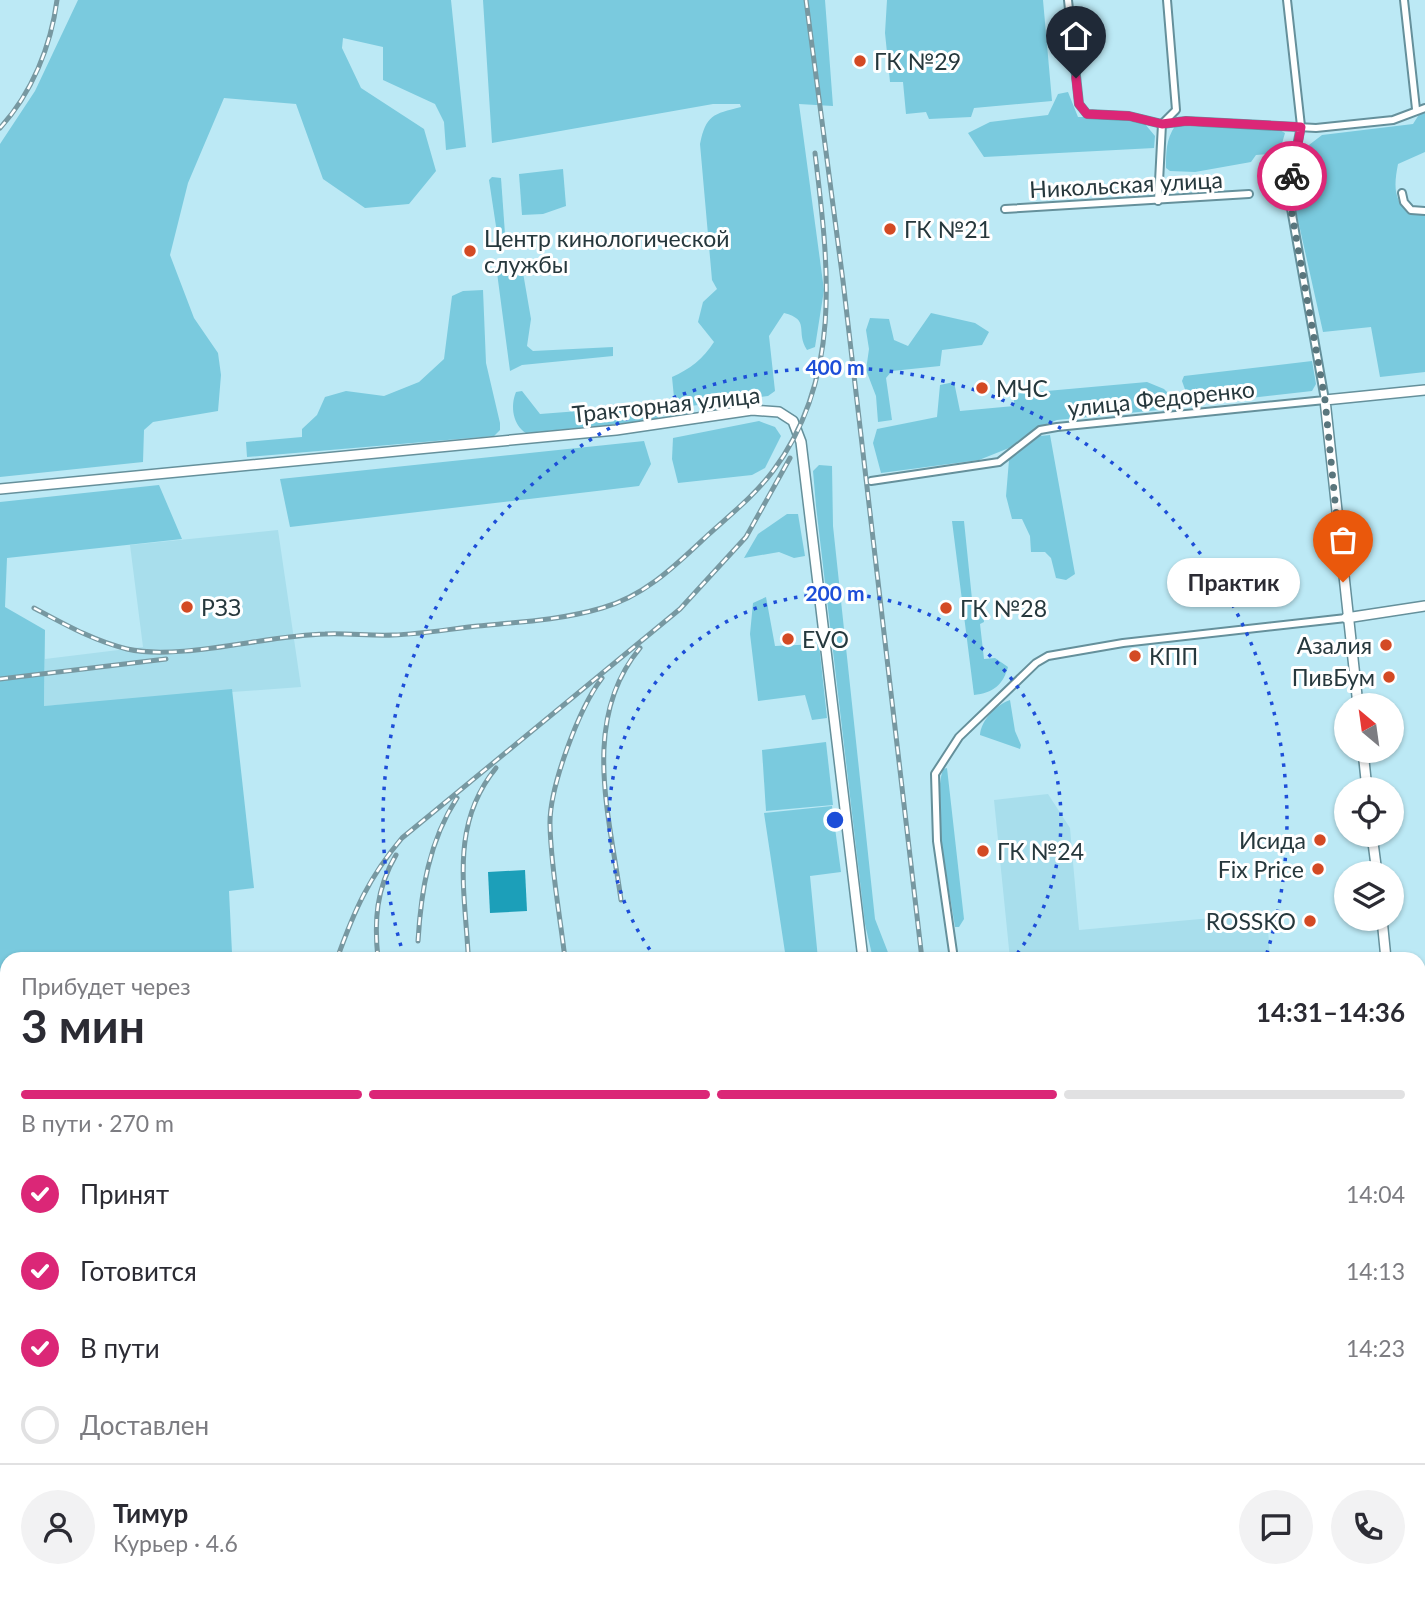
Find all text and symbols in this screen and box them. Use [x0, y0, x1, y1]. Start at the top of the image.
pin [1046, 6, 1106, 78]
icon: home [1057, 17, 1095, 55]
place label: ГК №29 [874, 47, 961, 75]
marker: ГК №29 [852, 53, 868, 69]
courier [1257, 141, 1327, 211]
icon: bike [1273, 157, 1311, 195]
street label: Никольская улица [1029, 165, 1223, 203]
place label: ГК №21 [904, 215, 991, 243]
marker: ГК №21 [882, 221, 898, 237]
place label: Центр кинологической службы [484, 224, 729, 278]
marker: Центр кинологической службы [462, 243, 478, 259]
text: 400 m [805, 354, 865, 379]
place label: МЧС [996, 374, 1048, 402]
street label: улица Федоренко [1066, 374, 1256, 422]
street label: Тракторная улица [571, 380, 761, 428]
marker: МЧС [974, 380, 990, 396]
pin [1313, 510, 1373, 582]
icon: bag [1324, 521, 1362, 559]
callout: Практик [1168, 558, 1301, 606]
text: Практик [1188, 568, 1279, 596]
text: 200 m [805, 580, 865, 605]
place label: РЗЗ [201, 593, 241, 621]
place label: ГК №28 [960, 594, 1047, 622]
marker: РЗЗ [179, 599, 195, 615]
marker: ГК №28 [938, 600, 954, 616]
place label: EVO [802, 625, 849, 653]
marker: EVO [780, 631, 796, 647]
place label: Азалия [1297, 631, 1372, 659]
marker: Азалия [1378, 637, 1394, 653]
place label: КПП [1149, 642, 1198, 670]
marker: КПП [1127, 648, 1143, 664]
place label: ПивБум [1292, 663, 1375, 691]
marker: ПивБум [1381, 669, 1397, 685]
north arrow [1334, 693, 1404, 763]
map controls [1334, 693, 1404, 931]
button: locate [1334, 777, 1404, 847]
centre of rings [823, 808, 847, 832]
place label: Исида [1239, 826, 1306, 854]
marker: Исида [1312, 832, 1328, 848]
place label: ГК №24 [997, 837, 1084, 865]
marker: ГК №24 [975, 843, 991, 859]
place label: Fix Price [1218, 855, 1304, 883]
marker: Fix Price [1310, 861, 1326, 877]
button: layers [1334, 861, 1404, 931]
place label: ROSSKO [1206, 907, 1296, 935]
marker: ROSSKO [1302, 913, 1318, 929]
text: Прибудет через [21, 972, 191, 1000]
text: 14:31–14:36 [1256, 996, 1405, 1028]
text: 3 мин [21, 998, 145, 1053]
text: В пути · 270 m [21, 1109, 174, 1137]
icon: check [21, 1175, 59, 1213]
text: Принят [80, 1178, 169, 1210]
text: 14:04 [1346, 1180, 1405, 1208]
icon: check [21, 1252, 59, 1290]
text: Готовится [80, 1255, 197, 1287]
text: 14:13 [1346, 1257, 1405, 1285]
icon: check [21, 1329, 59, 1367]
text: В пути [80, 1332, 160, 1364]
text: 14:23 [1346, 1334, 1405, 1362]
text: Доставлен [80, 1409, 209, 1441]
button: person [21, 1490, 95, 1564]
button: chat [1239, 1490, 1313, 1564]
button: phone [1331, 1490, 1405, 1564]
text: Тимур [113, 1497, 188, 1529]
text: Курьер · 4.6 [113, 1529, 238, 1557]

